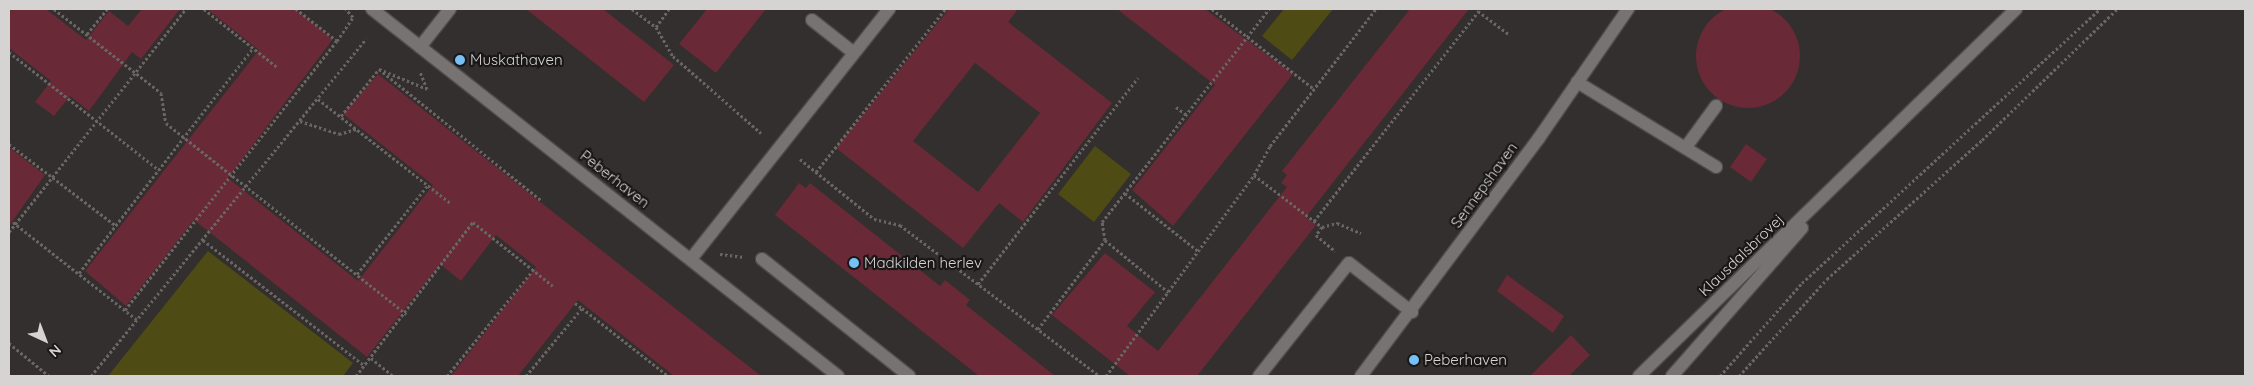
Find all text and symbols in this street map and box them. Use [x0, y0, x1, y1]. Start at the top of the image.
place label: Muskathaven [470, 51, 563, 69]
marker: Muskathaven [454, 54, 466, 66]
street label: Sennepshaven [1447, 139, 1521, 231]
street label: Peberhaven [577, 146, 653, 212]
street label: Klausdalsbrovej [1695, 210, 1787, 300]
place label: Madkilden herlev [864, 254, 982, 272]
marker: Madkilden herlev [848, 257, 860, 269]
north arrow [20, 315, 70, 365]
text: N [45, 341, 65, 361]
place label: Peberhaven [1424, 351, 1507, 369]
marker: Peberhaven [1408, 354, 1420, 366]

